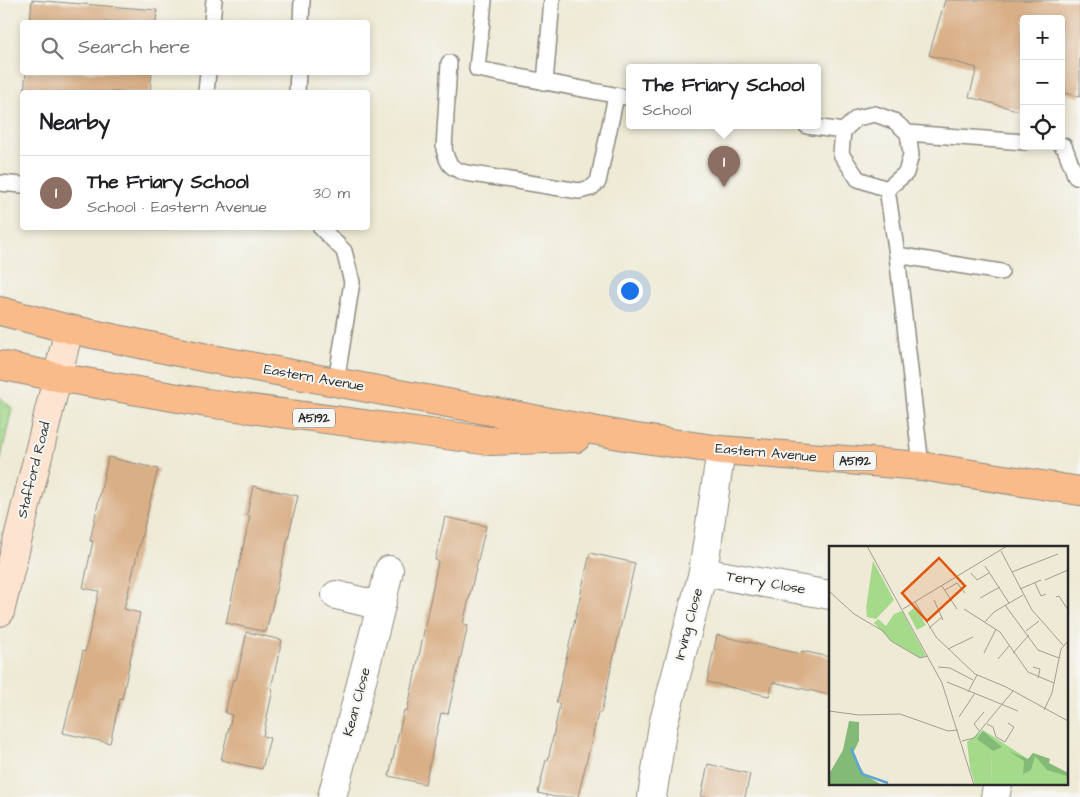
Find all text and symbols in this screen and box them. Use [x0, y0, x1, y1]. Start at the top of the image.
map controls [1020, 15, 1065, 150]
button: + [1020, 15, 1065, 60]
search box [20, 20, 370, 75]
icon: search [38, 34, 66, 62]
text: Search here [78, 34, 190, 61]
button: − [1020, 60, 1065, 105]
popup [626, 64, 821, 129]
text: The Friary School [643, 72, 804, 99]
text: School [643, 99, 691, 121]
button: locate [1020, 105, 1065, 150]
text: Nearby [40, 108, 110, 137]
pin: 1 [708, 146, 740, 187]
text: The Friary School [87, 169, 249, 196]
text: 1 [55, 182, 57, 204]
text: 30 m [313, 182, 350, 204]
text: School · Eastern Avenue [87, 196, 267, 218]
your location [617, 278, 643, 304]
street label: Eastern Avenue [262, 359, 366, 397]
road number: A5192 [293, 408, 335, 428]
street label: Stafford Road [12, 420, 56, 520]
street label: Eastern Avenue [715, 439, 818, 467]
road number: A5192 [834, 452, 876, 471]
inset map [829, 546, 1068, 784]
street label: Terry Close [725, 566, 807, 600]
street label: Irving Close [670, 585, 708, 662]
street label: Kean Close [338, 665, 376, 739]

